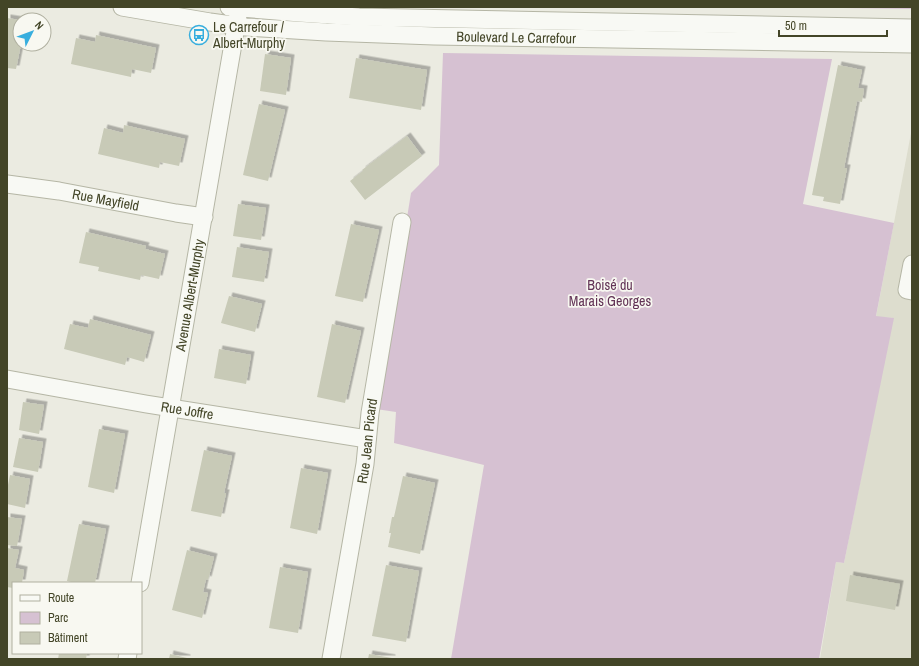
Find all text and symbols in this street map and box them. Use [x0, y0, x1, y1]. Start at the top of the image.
north arrow [12, 12, 52, 52]
scale bar [779, 12, 887, 38]
text: N [32, 18, 47, 32]
place label: Le Carrefour / Albert-Murphy [212, 18, 285, 52]
text: 50 m [785, 18, 807, 34]
bus stop icon: Le Carrefour / Albert-Murphy [188, 24, 210, 46]
street label: Boulevard Le Carrefour [456, 27, 576, 47]
street label: Rue Mayfield [71, 185, 141, 215]
street label: Avenue Albert-Murphy [171, 238, 208, 354]
park label: Boisé du Marais Georges [569, 276, 651, 310]
street label: Rue Jean Picard [353, 397, 381, 485]
street label: Rue Joffre [160, 398, 215, 424]
legend [12, 582, 142, 654]
text: Route [48, 590, 74, 606]
text: Parc [48, 610, 68, 626]
text: Bâtiment [48, 630, 88, 646]

